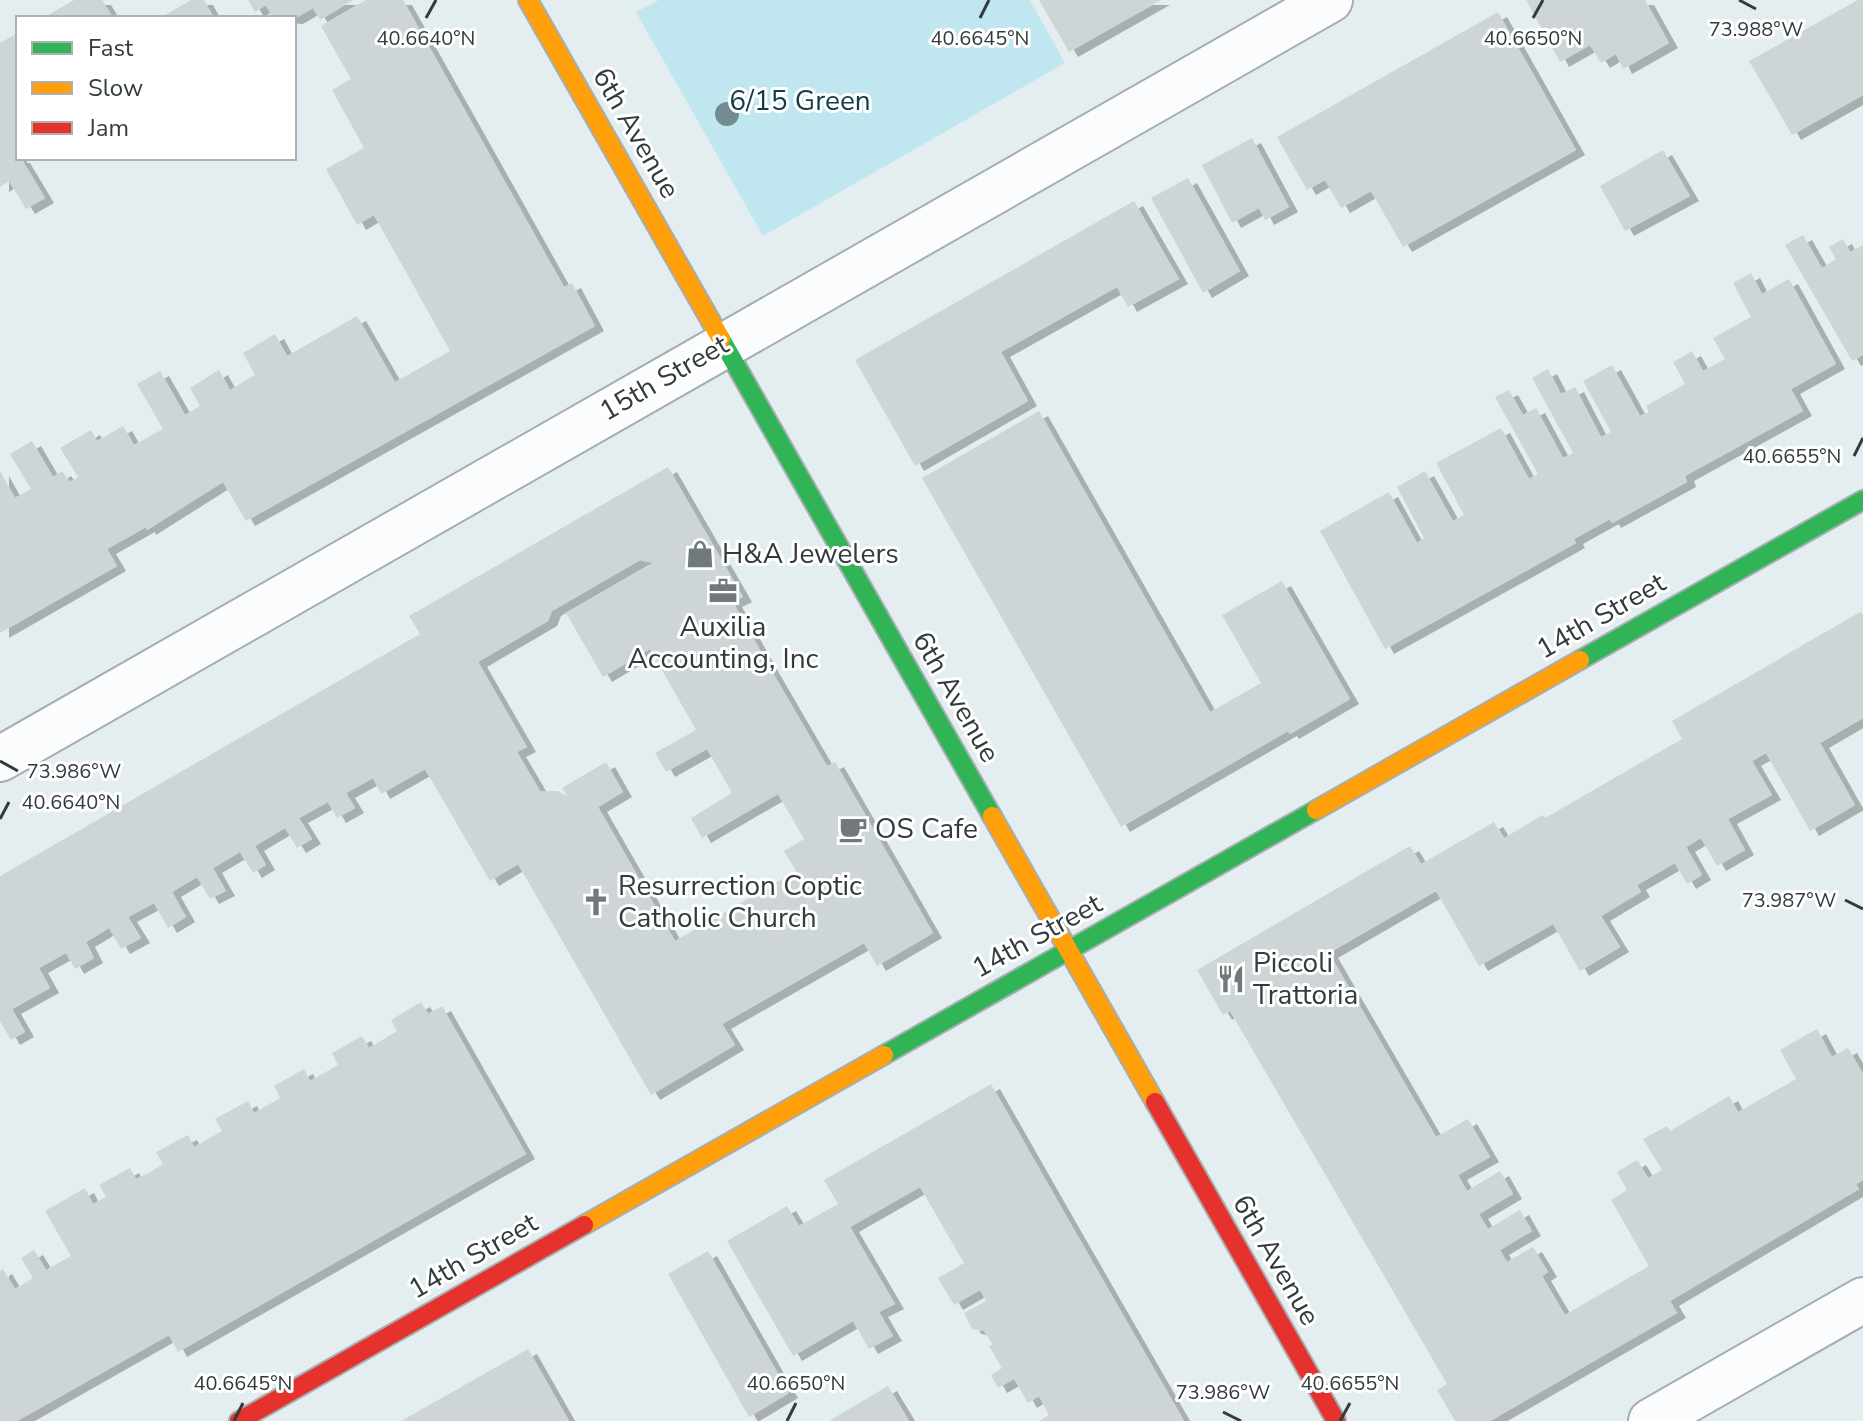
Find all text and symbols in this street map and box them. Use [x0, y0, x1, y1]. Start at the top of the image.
legend [16, 16, 296, 160]
text: 73.988°W [1709, 16, 1803, 43]
text: 40.6640°N [377, 25, 475, 52]
text: 40.6645°N [931, 25, 1029, 52]
text: 40.6650°N [1484, 25, 1582, 52]
text: Fast [88, 32, 134, 64]
street label: 6th Avenue [583, 61, 689, 205]
text: Slow [88, 72, 143, 104]
park label: 6/15 Green [729, 82, 871, 120]
text: Jam [87, 112, 129, 144]
street label: 15th Street [593, 326, 736, 430]
text: 40.6655°N [1743, 443, 1841, 470]
place label: H&A Jewelers [722, 535, 899, 573]
shop icon: H&A Jewelers [685, 539, 715, 569]
street label: 14th Street [1530, 564, 1673, 668]
office icon: Auxilia Accounting, Inc [708, 576, 738, 606]
place label: Auxilia Accounting, Inc [627, 608, 819, 678]
street label: 6th Avenue [903, 625, 1009, 769]
text: 73.986°W [27, 758, 121, 785]
text: 40.6640°N [22, 789, 120, 816]
place label: OS Cafe [875, 810, 978, 848]
cafe icon: OS Cafe [838, 814, 868, 844]
place label: Resurrection Coptic Catholic Church [618, 867, 862, 937]
street label: 14th Street [965, 885, 1109, 987]
church icon: Resurrection Coptic Catholic Church [581, 887, 611, 917]
text: 73.987°W [1742, 887, 1836, 914]
place label: Piccoli Trattoria [1253, 944, 1358, 1014]
restaurant icon: Piccoli Trattoria [1216, 964, 1246, 994]
street label: 6th Avenue [1223, 1188, 1329, 1332]
street label: 14th Street [402, 1204, 545, 1308]
text: 40.6645°N [194, 1370, 292, 1397]
text: 40.6650°N [747, 1370, 845, 1397]
text: 40.6655°N [1301, 1370, 1399, 1397]
text: 73.986°W [1176, 1379, 1270, 1406]

